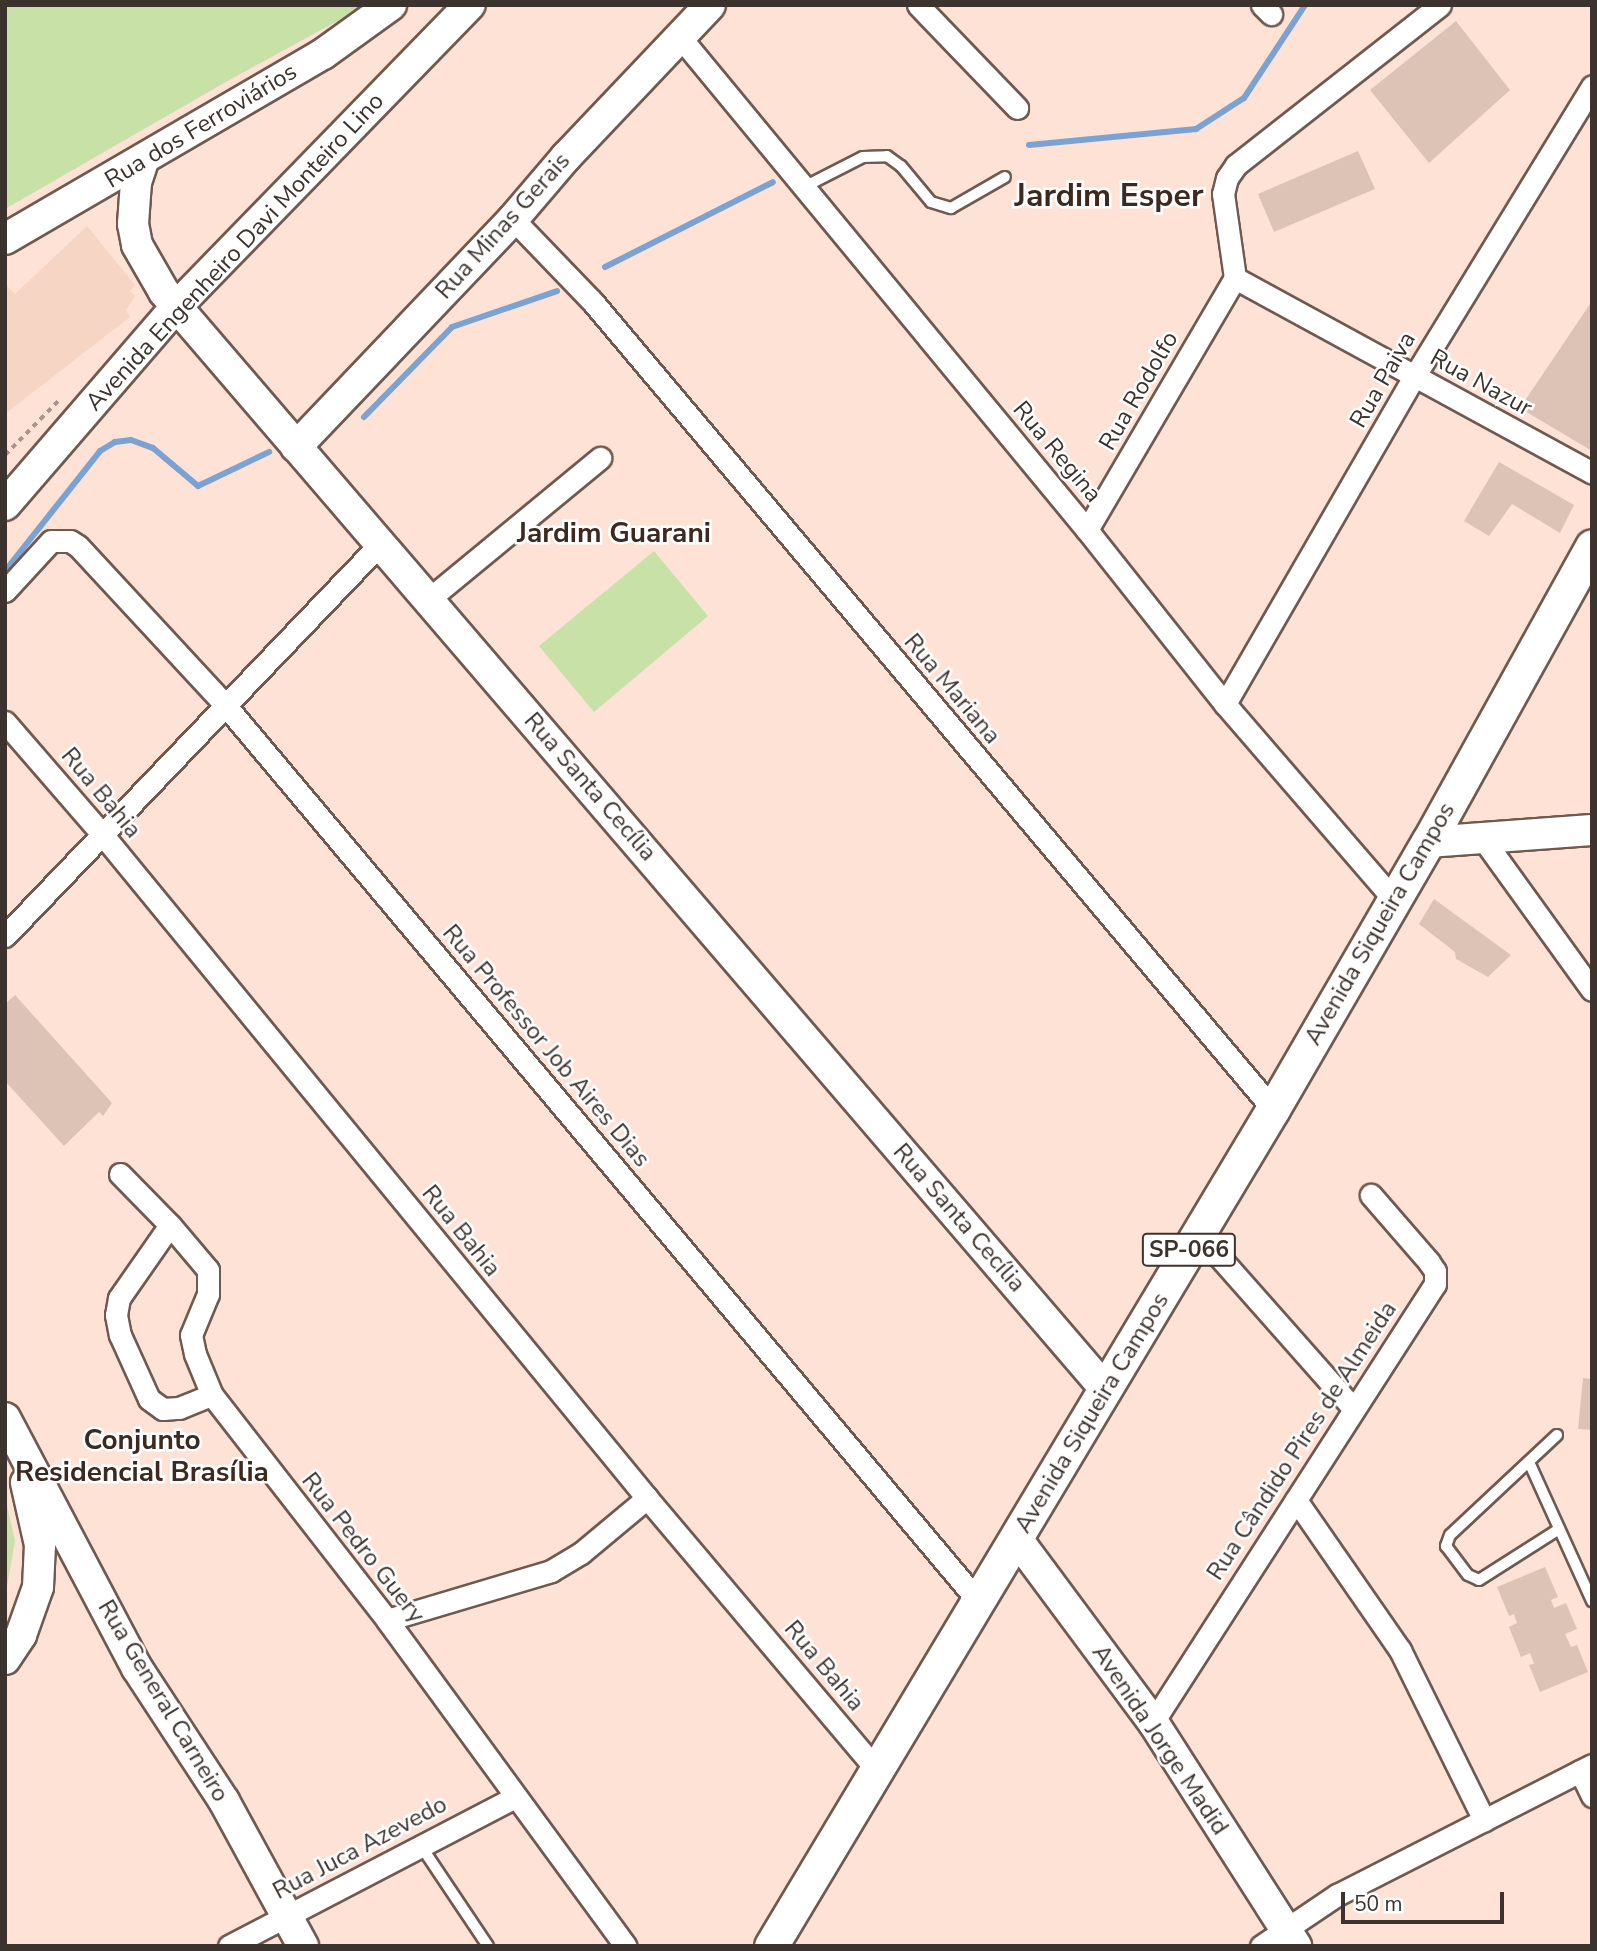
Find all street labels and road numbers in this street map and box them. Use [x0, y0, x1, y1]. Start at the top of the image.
street label: Rua dos Ferroviários [100, 57, 302, 195]
street label: Avenida Engenheiro Davi Monteiro Lino [80, 87, 390, 417]
street label: Rua Minas Gerais [430, 147, 576, 305]
street label: Rua Rodolfo [1093, 326, 1185, 456]
street label: Rua Paiva [1344, 327, 1422, 433]
street label: Rua Nazur [1425, 343, 1537, 423]
street label: Rua Regina [1006, 396, 1108, 508]
street label: Rua Mariana [898, 628, 1006, 750]
street label: Rua Santa Cecília [518, 707, 662, 867]
street label: Rua Bahia [55, 742, 147, 844]
street label: Avenida Siqueira Campos [1299, 798, 1461, 1050]
street label: Rua Professor Job Aires Dias [436, 919, 656, 1173]
street label: Rua Santa Cecília [887, 1138, 1031, 1298]
street label: Rua Bahia [415, 1179, 507, 1283]
road number: SP-066 [1142, 1231, 1236, 1270]
street label: Avenida Siqueira Campos [1009, 1288, 1175, 1538]
street label: Rua Cândido Pires de Almeida [1201, 1296, 1403, 1586]
street label: Rua Pedro Guery [295, 1467, 431, 1629]
street label: Rua General Carneiro [91, 1595, 235, 1807]
street label: Rua Bahia [778, 1615, 870, 1717]
street label: Avenida Jorge Madid [1086, 1639, 1234, 1841]
street label: Rua Juca Azevedo [268, 1790, 452, 1906]

